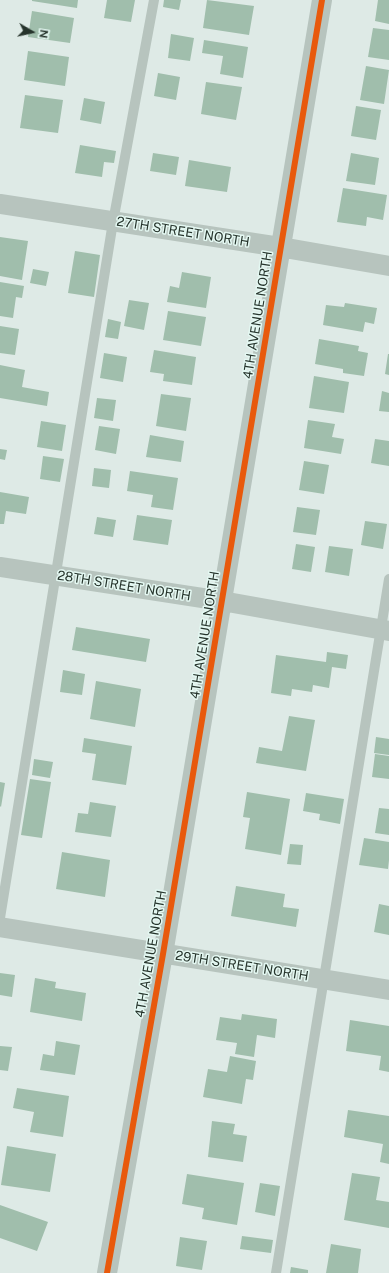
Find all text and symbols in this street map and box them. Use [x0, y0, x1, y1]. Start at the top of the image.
north arrow [12, 12, 52, 52]
text: N [37, 29, 50, 39]
street label: 27TH STREET NORTH [115, 214, 251, 250]
street label: 4TH AVENUE NORTH [240, 250, 276, 380]
street label: 28TH STREET NORTH [56, 568, 192, 604]
street label: 4TH AVENUE NORTH [187, 570, 223, 700]
street label: 4TH AVENUE NORTH [132, 889, 170, 1019]
street label: 29TH STREET NORTH [174, 948, 310, 984]

